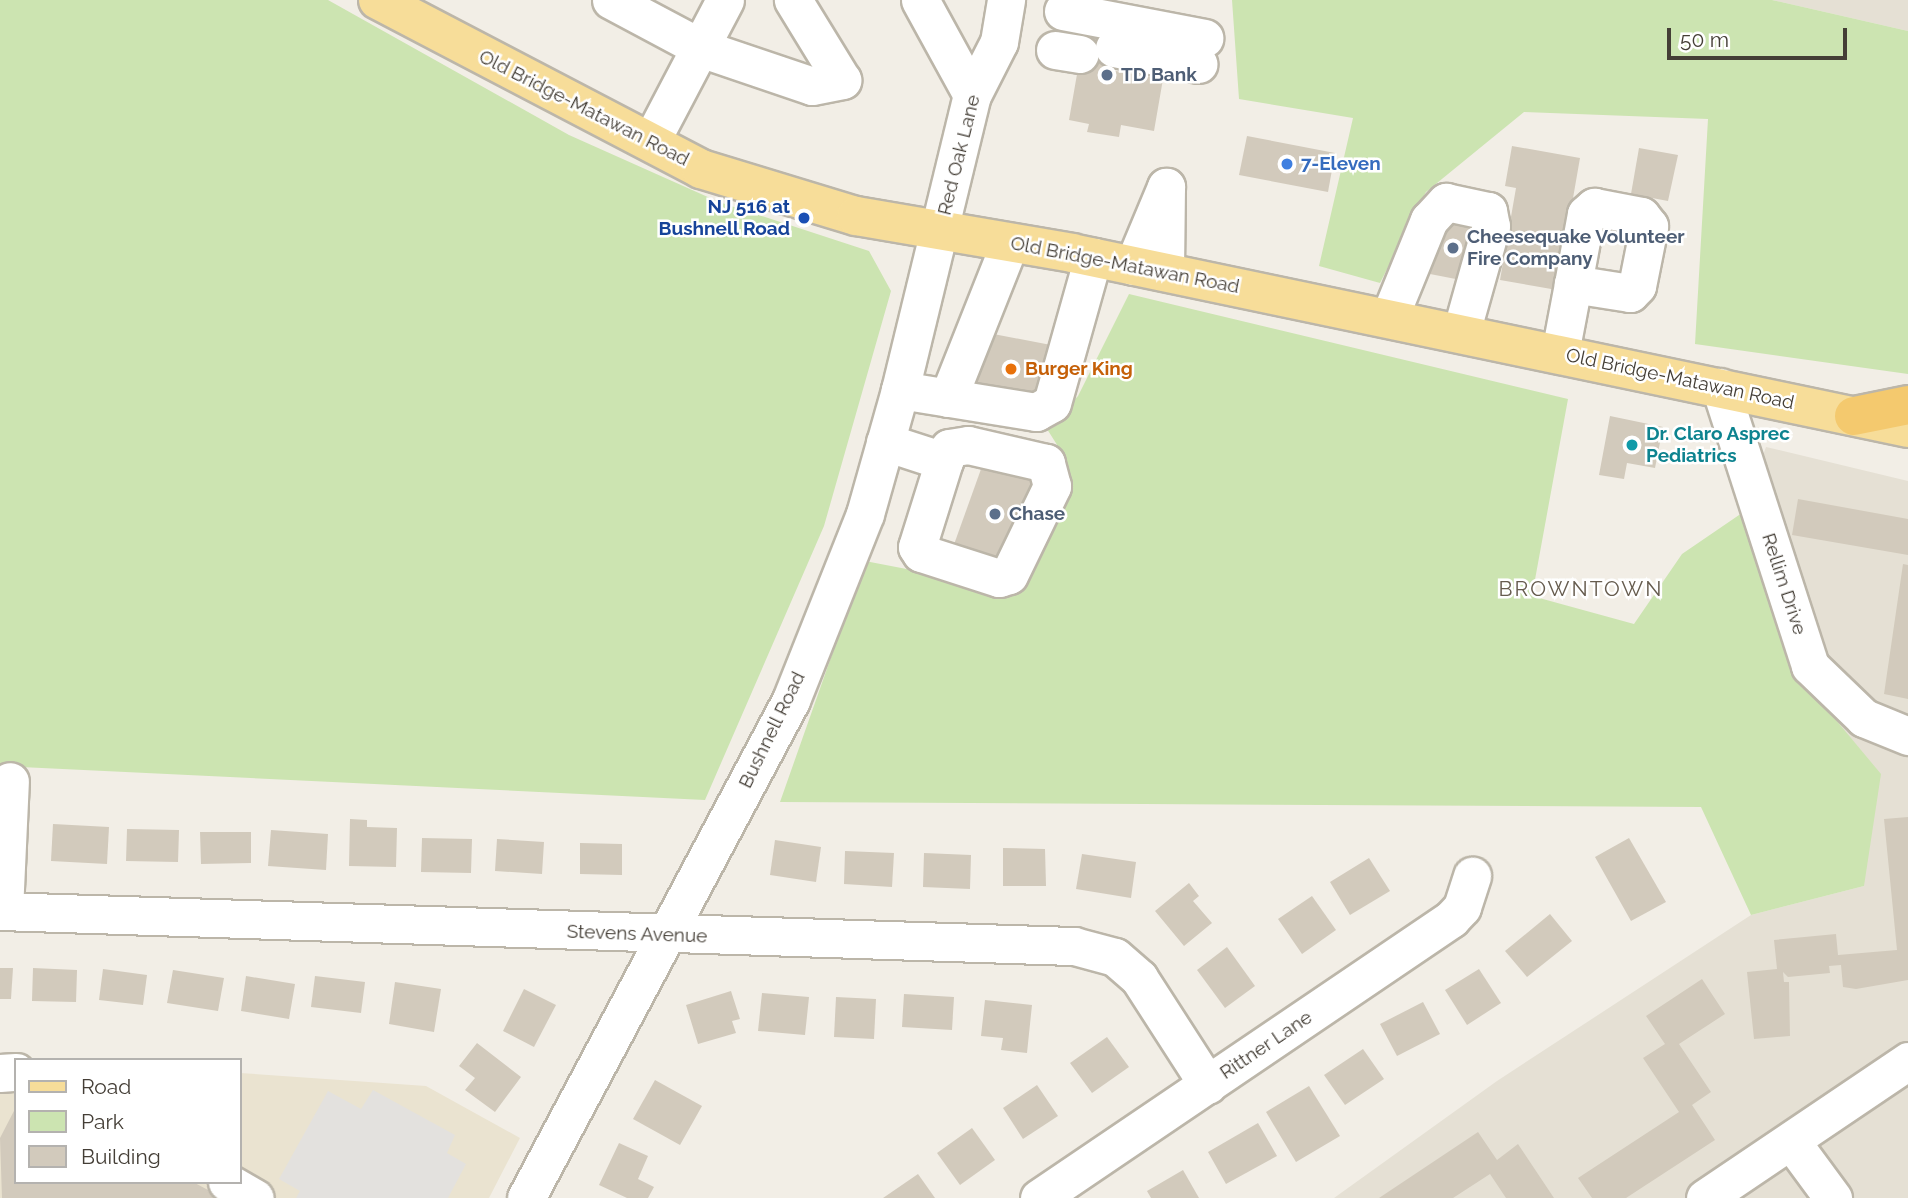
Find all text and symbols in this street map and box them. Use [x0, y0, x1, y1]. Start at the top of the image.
scale bar [1670, 14, 1850, 58]
text: 50 m [1680, 27, 1729, 52]
street label: Old Bridge-Matawan Road [475, 45, 693, 171]
place label: TD Bank [1121, 64, 1197, 86]
marker: TD Bank [1099, 67, 1115, 83]
street label: Red Oak Lane [933, 93, 985, 217]
place label: 7-Eleven [1301, 153, 1381, 175]
marker: 7-Eleven [1279, 156, 1295, 172]
place label: NJ 516 at Bushnell Road [658, 196, 790, 240]
marker: NJ 516 at Bushnell Road [796, 210, 812, 226]
place label: Cheesequake Volunteer Fire Company [1467, 226, 1685, 270]
street label: Old Bridge-Matawan Road [1009, 232, 1241, 298]
marker: Cheesequake Volunteer Fire Company [1445, 240, 1461, 256]
street label: Old Bridge-Matawan Road [1564, 344, 1796, 414]
place label: Burger King [1025, 358, 1133, 380]
marker: Burger King [1003, 361, 1019, 377]
place label: Dr. Claro Asprec Pediatrics [1646, 423, 1791, 467]
marker: Dr. Claro Asprec Pediatrics [1624, 437, 1640, 453]
place label: Chase [1009, 503, 1065, 525]
marker: Chase [987, 506, 1003, 522]
street label: Rellim Drive [1757, 530, 1811, 638]
district label: BROWNTOWN [1500, 576, 1662, 602]
street label: Bushnell Road [734, 668, 810, 792]
street label: Stevens Avenue [566, 920, 708, 948]
street label: Rittner Lane [1215, 1006, 1317, 1084]
legend [14, 1058, 242, 1184]
text: Road [81, 1074, 131, 1099]
text: Park [81, 1109, 124, 1134]
text: Building [81, 1144, 161, 1169]

